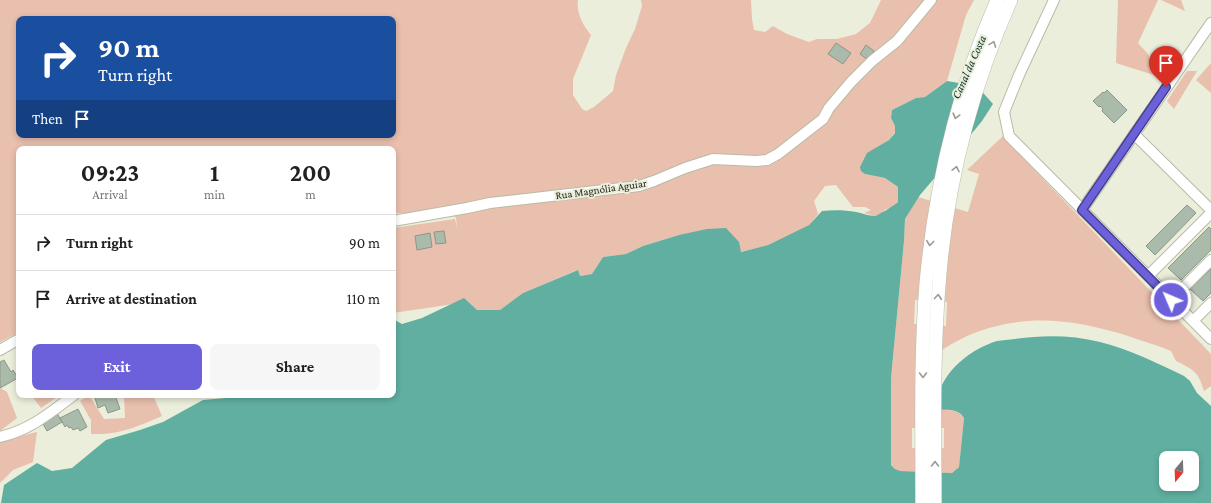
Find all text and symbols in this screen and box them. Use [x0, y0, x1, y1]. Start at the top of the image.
icon: right [32, 32, 84, 84]
text: 90 m [98, 32, 159, 63]
water label: Canal da Costa [949, 33, 989, 101]
one-way arrow [988, 41, 996, 48]
pin [1149, 46, 1183, 87]
icon: arrive [1155, 52, 1177, 74]
text: Turn right [98, 65, 172, 85]
icon: arrive [71, 108, 93, 130]
text: Then [32, 111, 63, 127]
one-way arrow [952, 112, 961, 119]
text: 09:23 [81, 159, 139, 186]
text: 1 [210, 159, 219, 186]
text: 200 [290, 159, 331, 186]
one-way arrow [952, 166, 960, 172]
street label: Rua Magnólia Aguiar [555, 177, 648, 202]
text: Arrival [92, 187, 128, 202]
text: min [204, 187, 225, 202]
text: m [305, 187, 316, 202]
icon: right [32, 232, 54, 254]
text: Turn right [66, 235, 133, 251]
text: 90 m [349, 235, 380, 251]
one-way arrow [926, 240, 935, 246]
position arrow [1150, 279, 1192, 321]
icon: arrive [32, 288, 54, 310]
text: Arrive at destination [66, 291, 197, 307]
text: 110 m [347, 291, 380, 307]
one-way arrow [933, 294, 942, 300]
button: Exit [32, 344, 202, 390]
button: Share [210, 344, 380, 390]
one-way arrow [919, 372, 927, 378]
north arrow [1159, 451, 1199, 491]
map controls [1159, 451, 1199, 491]
one-way arrow [931, 461, 939, 467]

